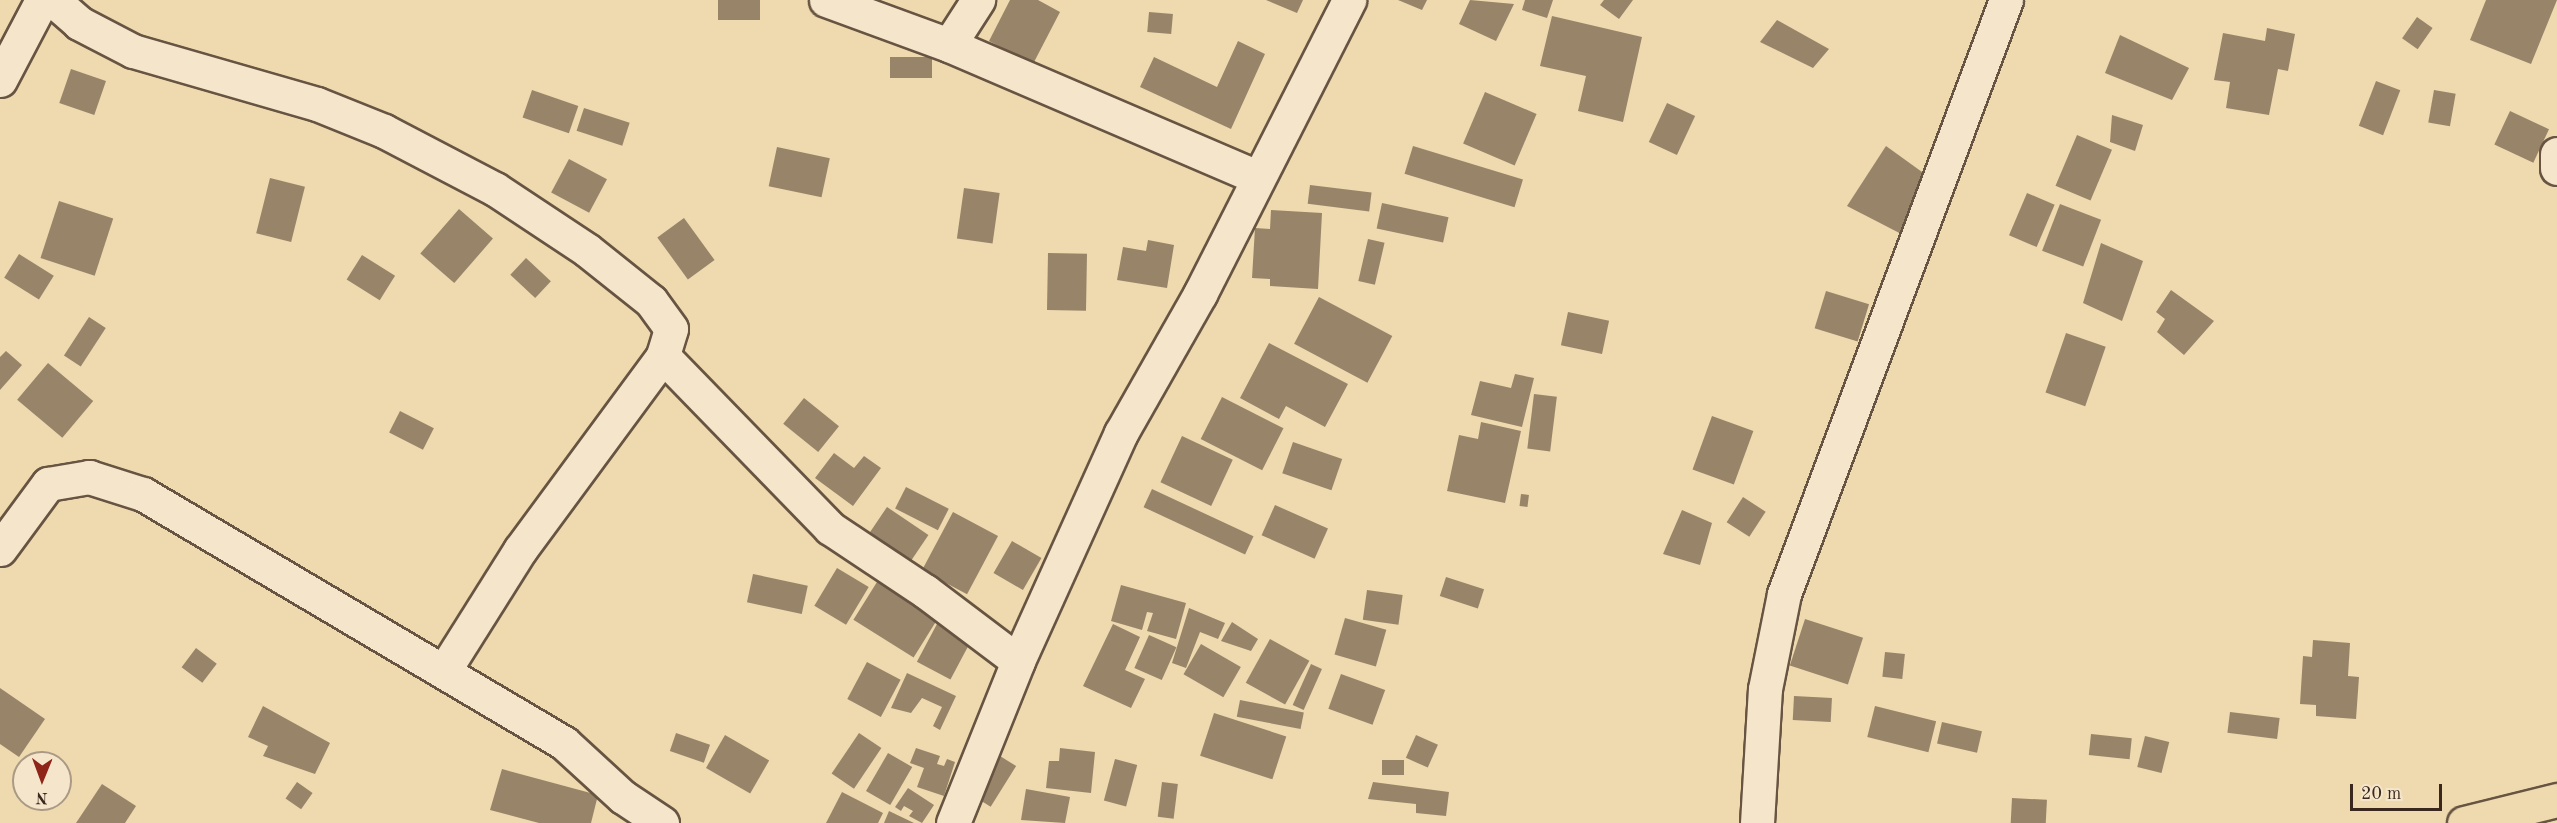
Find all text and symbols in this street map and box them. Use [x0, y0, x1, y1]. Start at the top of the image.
north arrow [12, 751, 72, 811]
scale bar [2353, 772, 2444, 810]
text: 20 m [2361, 785, 2401, 803]
text: N [35, 789, 48, 805]

